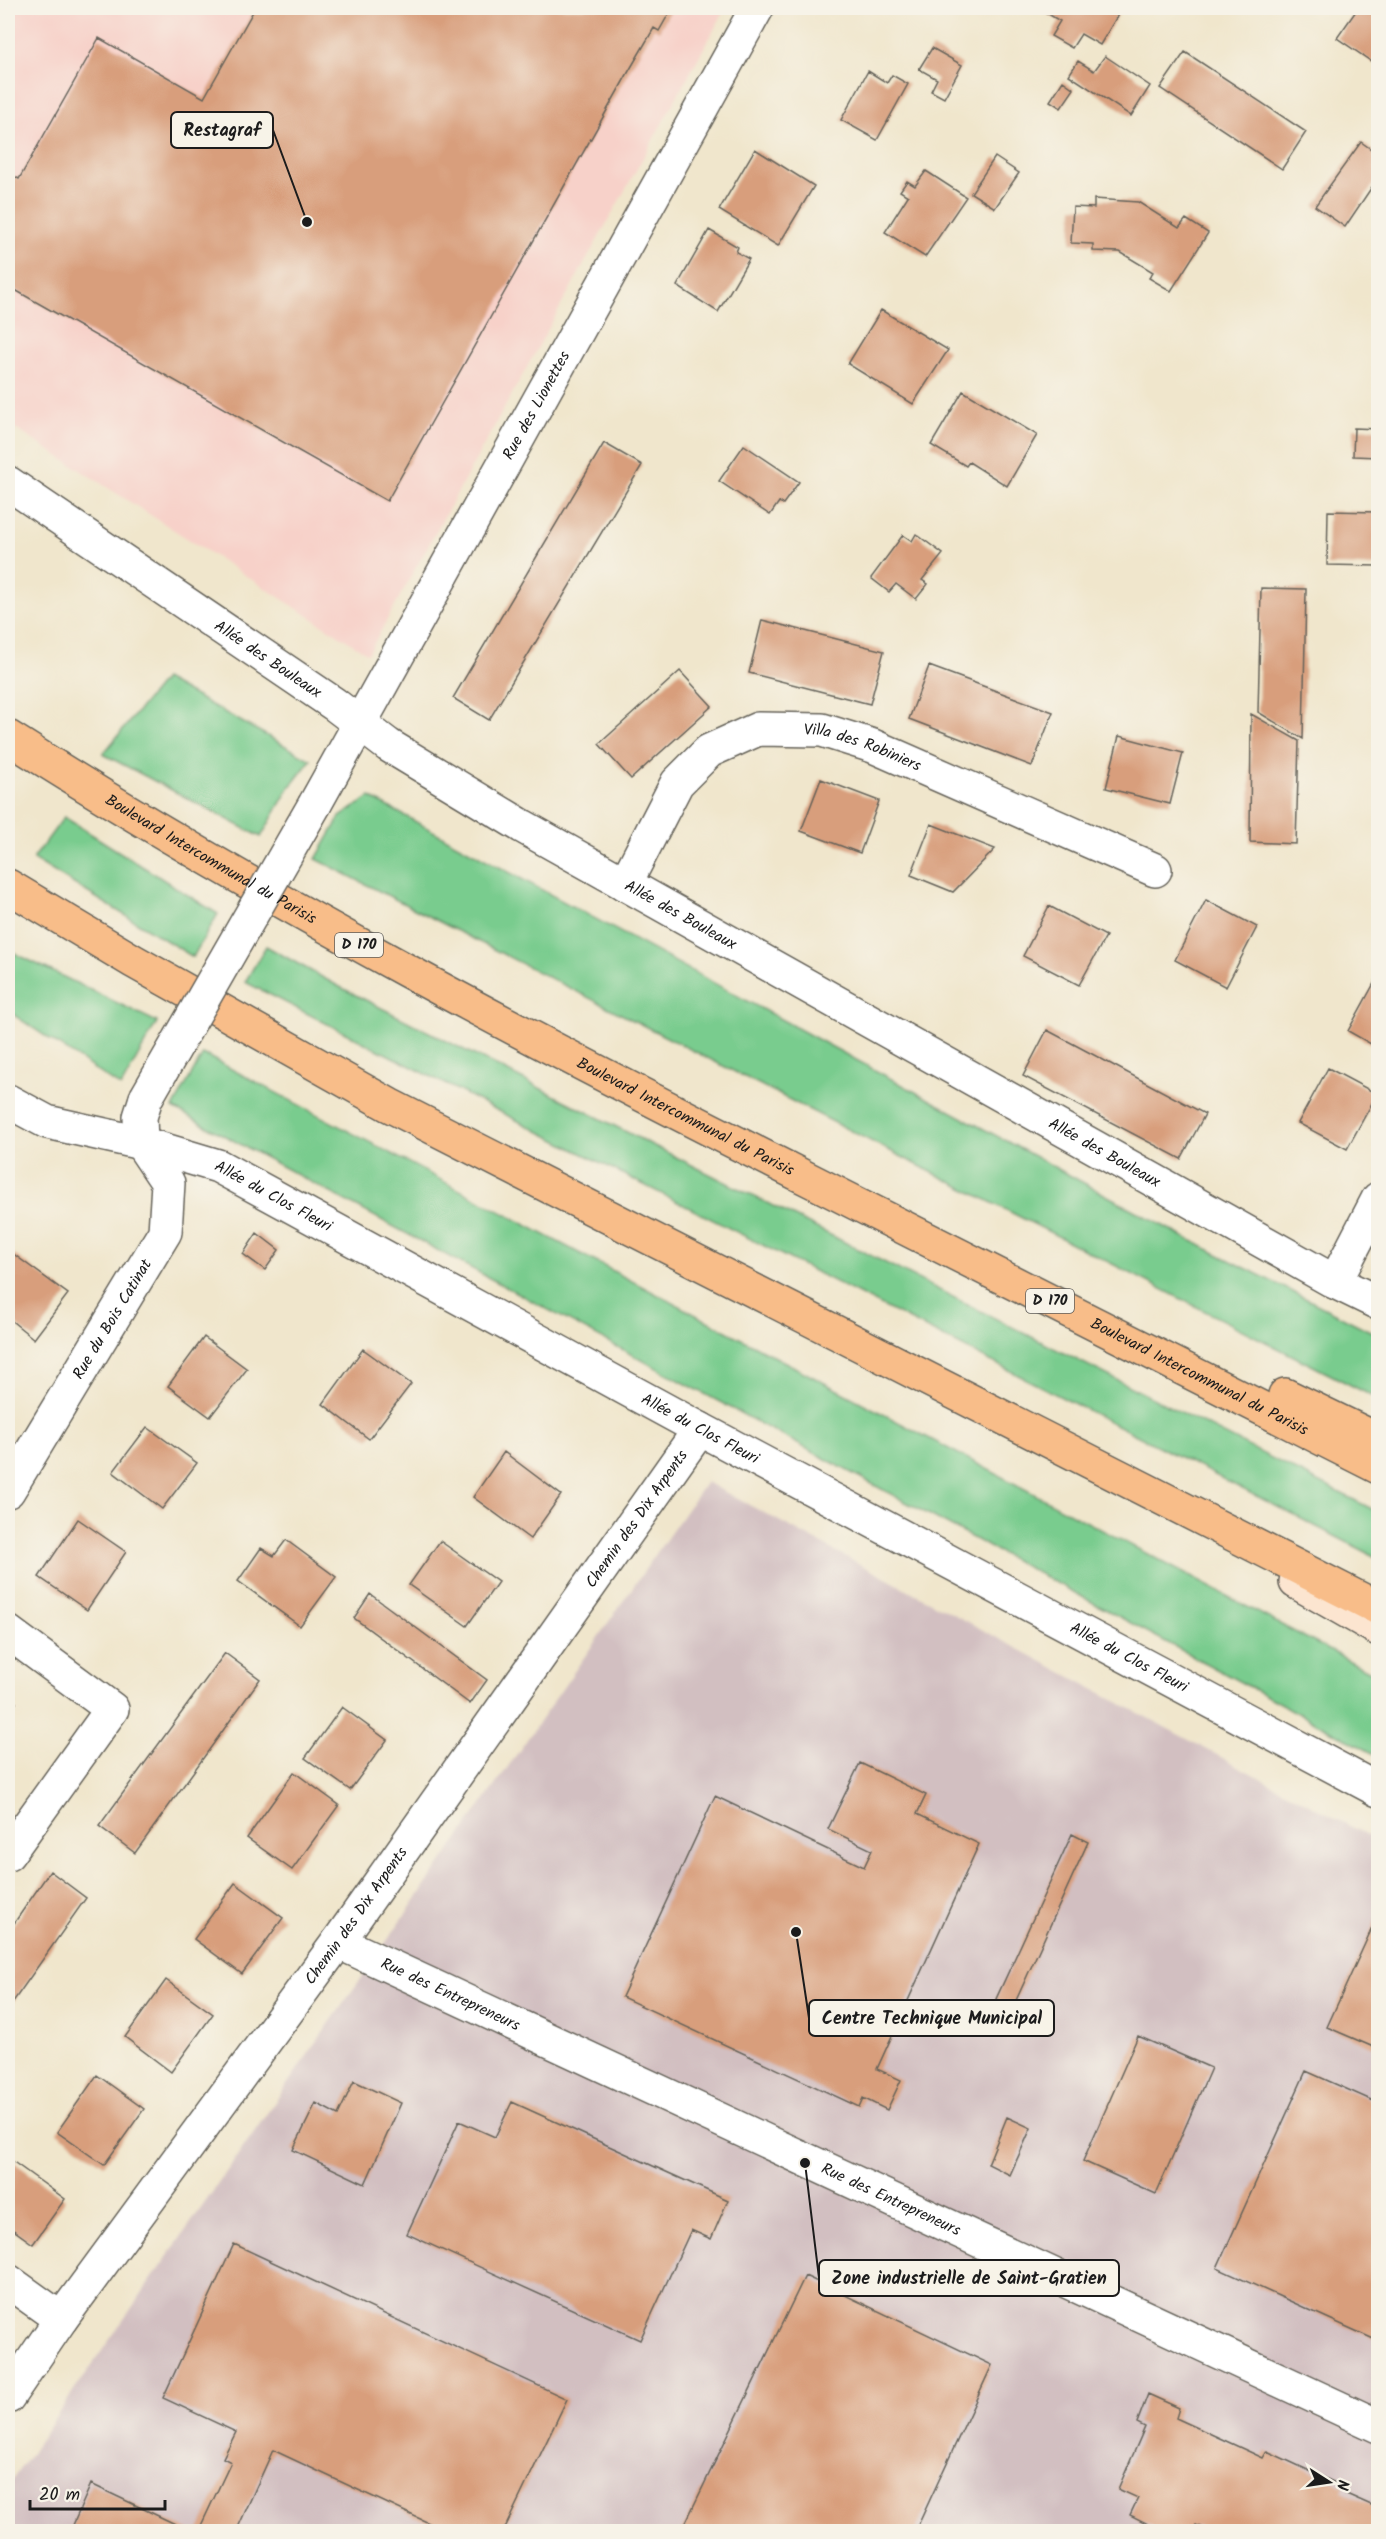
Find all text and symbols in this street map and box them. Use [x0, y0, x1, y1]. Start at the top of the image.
callout: Restagraf [171, 112, 273, 148]
text: Restagraf [183, 117, 263, 146]
street label: Rue des Lionettes [496, 346, 577, 464]
street label: Allée des Bouleaux [209, 614, 328, 705]
street label: Villa des Robiniers [804, 717, 925, 778]
street label: Boulevard Intercommunal du Parisis [100, 788, 321, 931]
street label: Allée des Bouleaux [620, 873, 742, 957]
road number: D 170 [335, 933, 383, 957]
street label: Boulevard Intercommunal du Parisis [572, 1051, 799, 1183]
street label: Allée des Bouleaux [1044, 1111, 1166, 1195]
street label: Allée du Clos Fleuri [210, 1154, 338, 1239]
street label: Rue du Bois Catinat [66, 1254, 159, 1384]
road number: D 170 [1026, 1289, 1074, 1313]
street label: Boulevard Intercommunal du Parisis [1086, 1311, 1313, 1442]
street label: Allée du Clos Fleuri [637, 1387, 765, 1471]
street label: Chemin des Dix Arpents [579, 1444, 694, 1593]
street label: Allée du Clos Fleuri [1065, 1616, 1194, 1700]
street label: Chemin des Dix Arpents [298, 1842, 414, 1990]
street label: Rue des Entrepreneurs [376, 1951, 525, 2038]
callout: Centre Technique Municipal [809, 2000, 1054, 2036]
text: Centre Technique Municipal [822, 2005, 1042, 2034]
street label: Rue des Entrepreneurs [817, 2156, 965, 2243]
callout: Zone industrielle de Saint-Gratien [819, 2260, 1119, 2296]
text: Zone industrielle de Saint-Gratien [831, 2265, 1107, 2294]
north arrow [1299, 2452, 1359, 2512]
scale bar [30, 2473, 165, 2511]
text: N [1329, 2477, 1355, 2492]
text: 20 m [39, 2481, 80, 2510]

